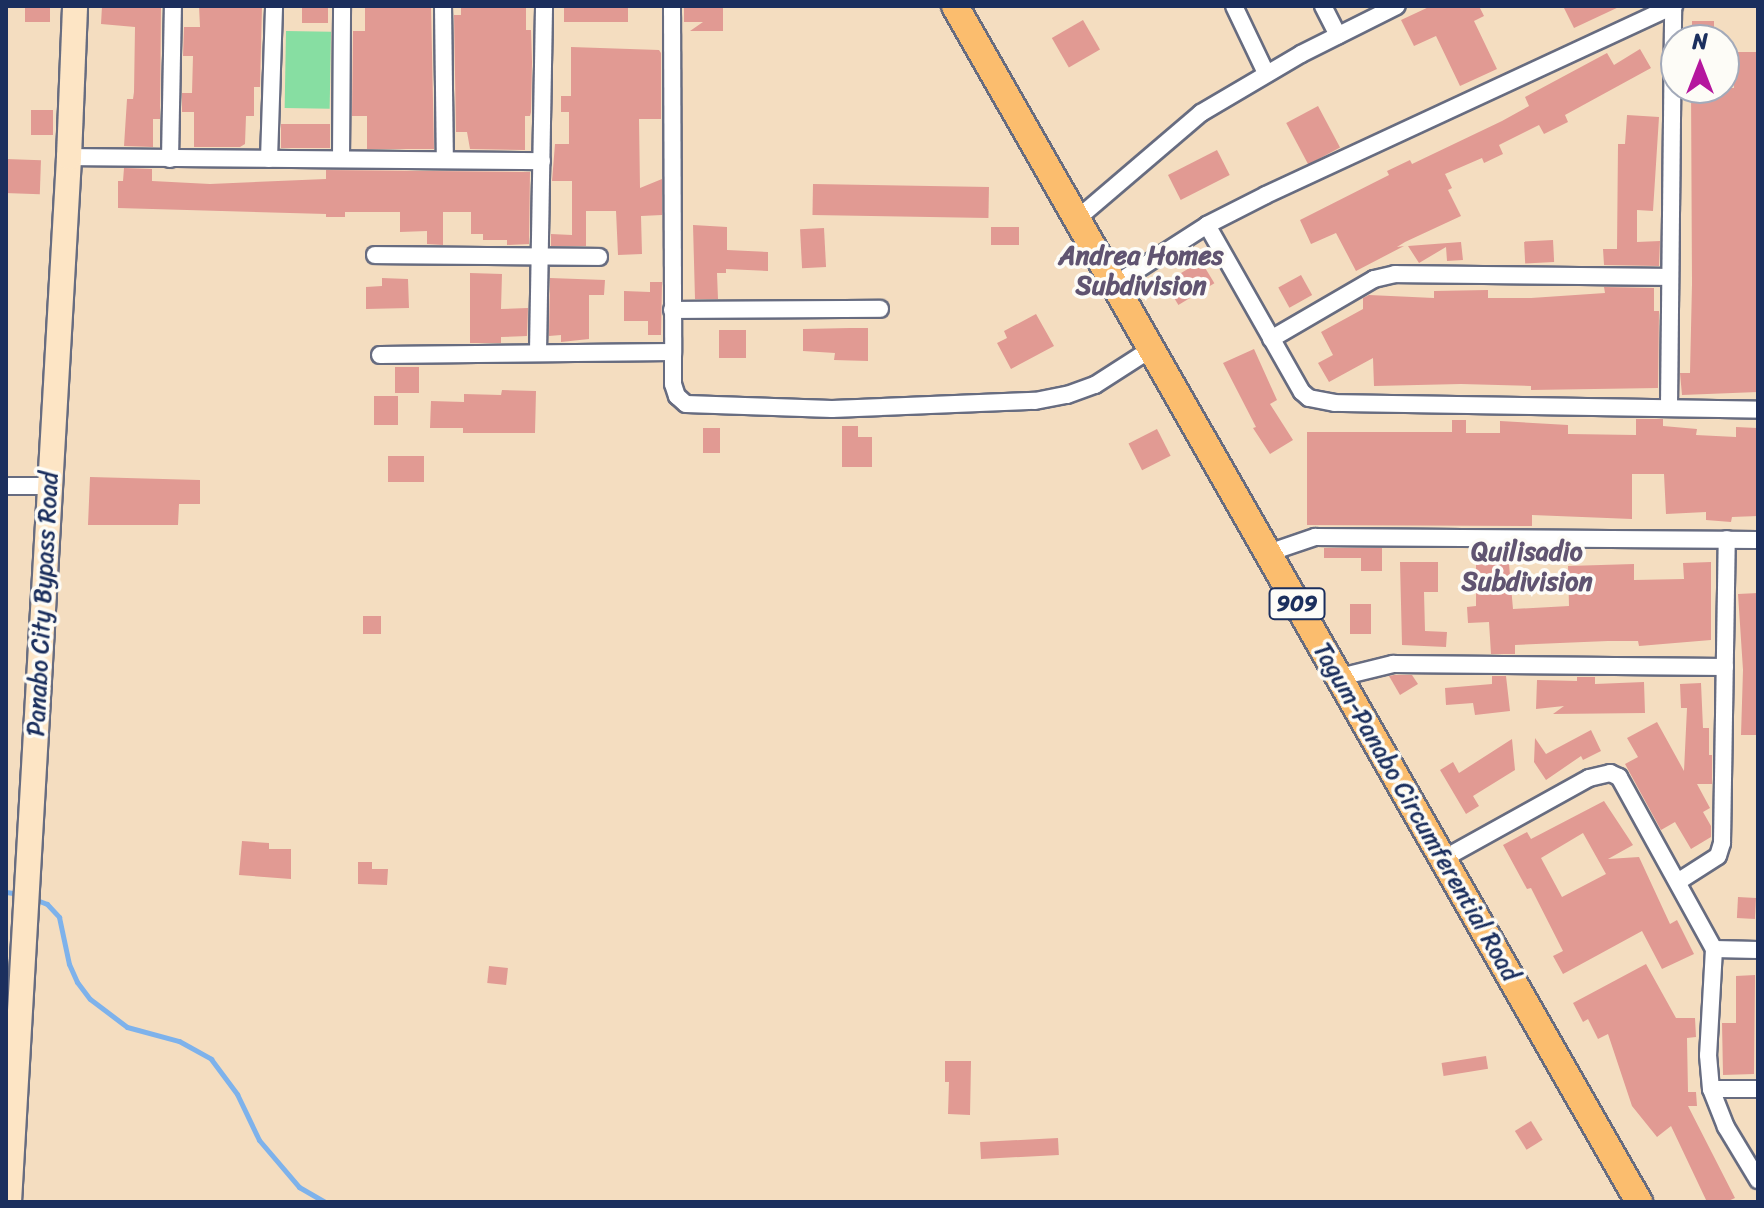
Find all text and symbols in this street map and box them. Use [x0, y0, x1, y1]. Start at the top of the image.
text: N [1692, 22, 1708, 61]
north arrow [1660, 24, 1740, 104]
district label: Andrea Homes Subdivision [1058, 240, 1224, 302]
street label: Panabo City Bypass Road [22, 471, 64, 737]
district label: Quilisadio Subdivision [1461, 536, 1593, 598]
road number: 909 [1267, 586, 1327, 622]
street label: Tagum-Panabo Circumferential Road [1307, 637, 1525, 987]

